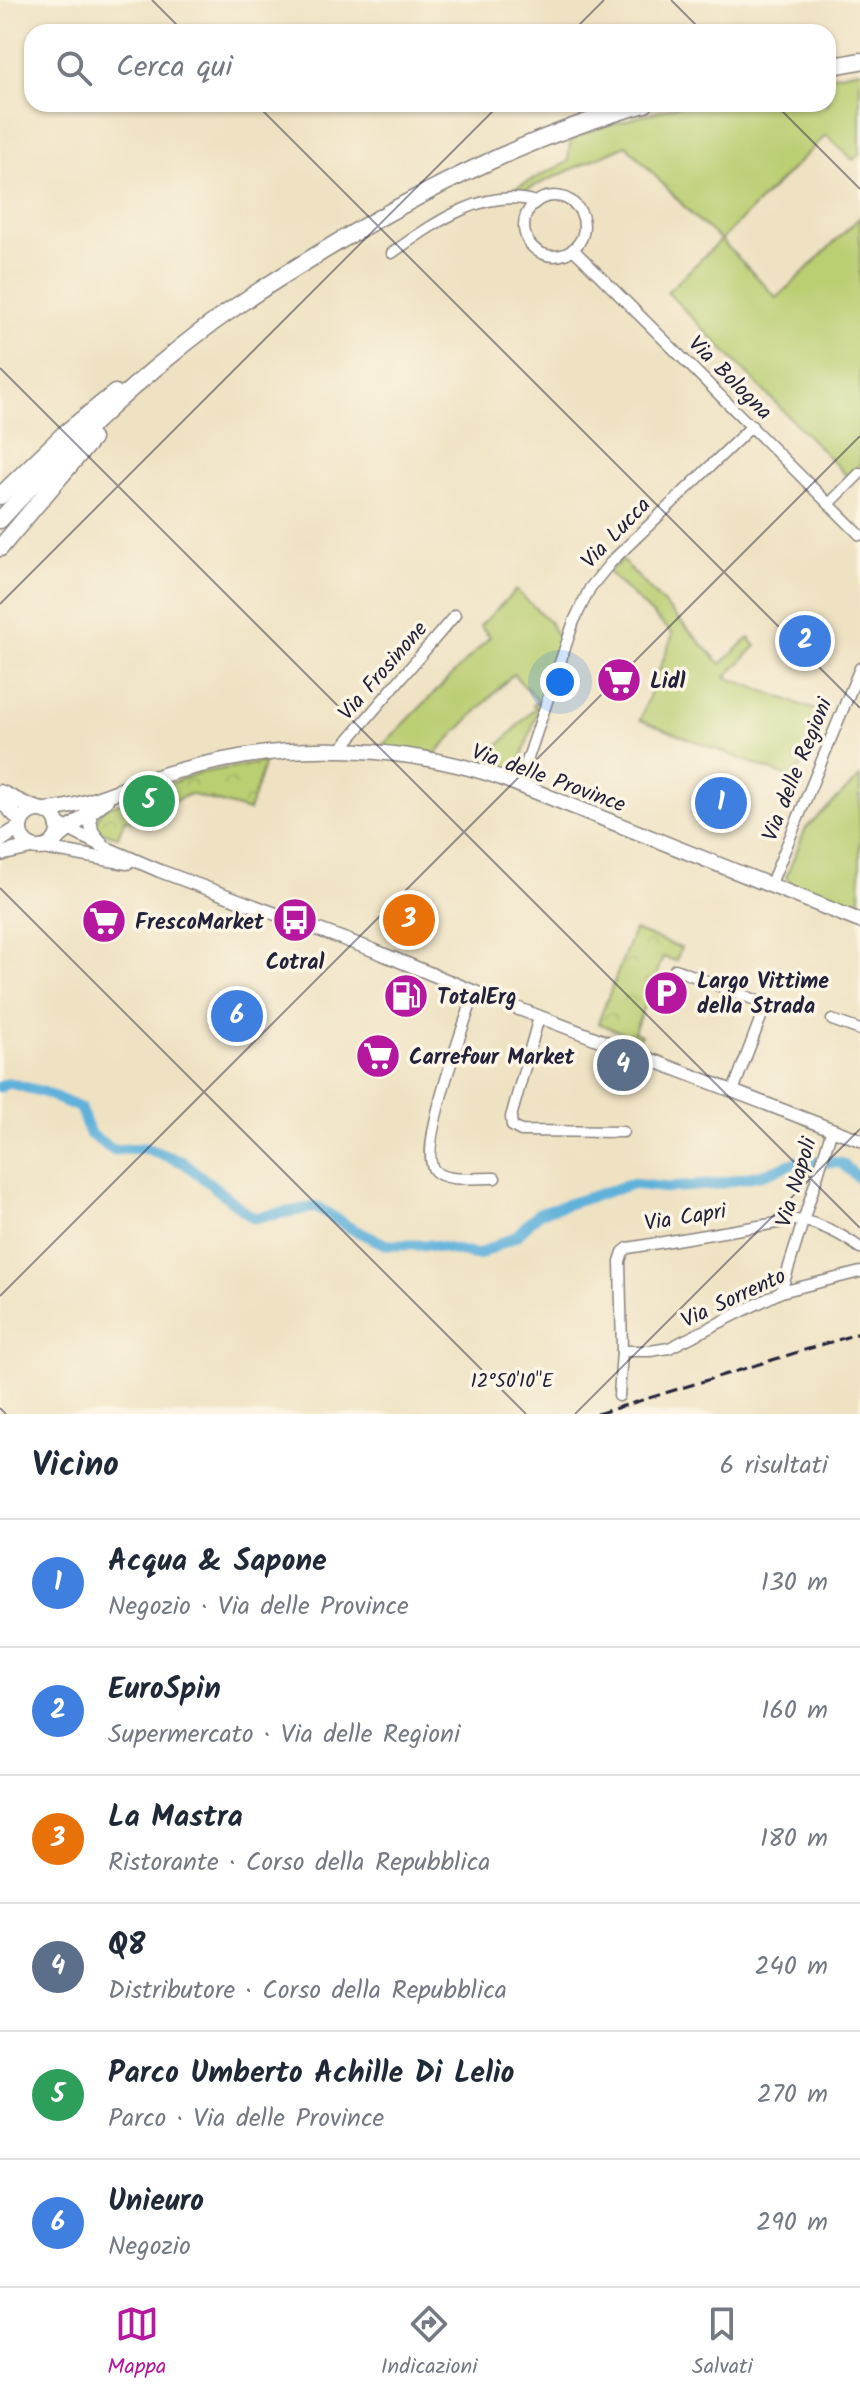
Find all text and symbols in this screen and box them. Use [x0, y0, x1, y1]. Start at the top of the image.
search box [24, 24, 836, 112]
text: Cerca qui [116, 44, 233, 92]
icon: search [52, 46, 96, 90]
street label: Via Bologna [679, 328, 780, 429]
street label: Via Lucca [573, 490, 660, 578]
pin: 2 [779, 611, 831, 671]
street label: Via Frosinone [330, 614, 437, 729]
supermarket icon: Lidl [595, 656, 643, 704]
your location [540, 662, 580, 702]
place label: Lidl [650, 665, 686, 700]
street label: Via delle Regioni [754, 692, 843, 847]
street label: Via delle Province [466, 735, 630, 823]
pin: 5 [123, 771, 175, 831]
pin: 1 [695, 773, 747, 833]
pin: 3 [383, 890, 435, 950]
bus stop icon: Cotral [271, 896, 319, 944]
supermarket icon: FrescoMarket [80, 897, 128, 945]
place label: FrescoMarket [135, 906, 265, 941]
place label: Cotral [266, 946, 324, 981]
place label: Largo Vittime della Strada [697, 965, 829, 1025]
parking icon: Largo Vittime della Strada [642, 969, 690, 1017]
fuel station icon: TotalErg [382, 972, 430, 1020]
place label: TotalErg [437, 981, 517, 1016]
pin: 6 [211, 986, 263, 1046]
supermarket icon: Carrefour Market [354, 1032, 402, 1080]
pin: 4 [597, 1035, 649, 1095]
place label: Carrefour Market [409, 1041, 576, 1076]
street label: Via Napoli [767, 1133, 828, 1232]
street label: Via Capri [642, 1195, 730, 1242]
street label: Via Sorrento [676, 1260, 792, 1339]
text: 12°50'10"E [471, 1366, 555, 1398]
text: Vicino [32, 1439, 119, 1493]
text: 6 risultati [720, 1445, 828, 1487]
text: Acqua & Sapone [108, 1538, 327, 1586]
text: 1 [54, 1562, 62, 1604]
text: 130 m [761, 1562, 828, 1604]
text: Negozio · Via delle Province [108, 1586, 409, 1628]
text: EuroSpin [108, 1666, 221, 1714]
text: 2 [50, 1690, 66, 1732]
text: 160 m [761, 1690, 828, 1732]
text: Supermercato · Via delle Regioni [108, 1714, 460, 1756]
text: La Mastra [108, 1794, 243, 1842]
text: 3 [51, 1818, 65, 1860]
text: 180 m [760, 1818, 828, 1860]
text: Ristorante · Corso della Repubblica [108, 1842, 490, 1884]
text: Q8 [108, 1922, 145, 1970]
text: 4 [51, 1946, 65, 1988]
text: 240 m [754, 1946, 828, 1988]
text: Distributore · Corso della Repubblica [108, 1970, 507, 2012]
text: Parco Umberto Achille Di Lelio [108, 2050, 514, 2098]
text: 5 [51, 2074, 65, 2116]
text: 270 m [757, 2074, 828, 2116]
text: Parco · Via delle Province [108, 2098, 384, 2140]
text: Unieuro [108, 2178, 204, 2226]
text: 6 [51, 2202, 65, 2244]
text: 290 m [756, 2202, 828, 2244]
text: Negozio [108, 2226, 191, 2268]
tab: Mappa [107, 2302, 166, 2385]
tab: Indicazioni [381, 2302, 478, 2385]
tab: Salvati [692, 2302, 753, 2385]

